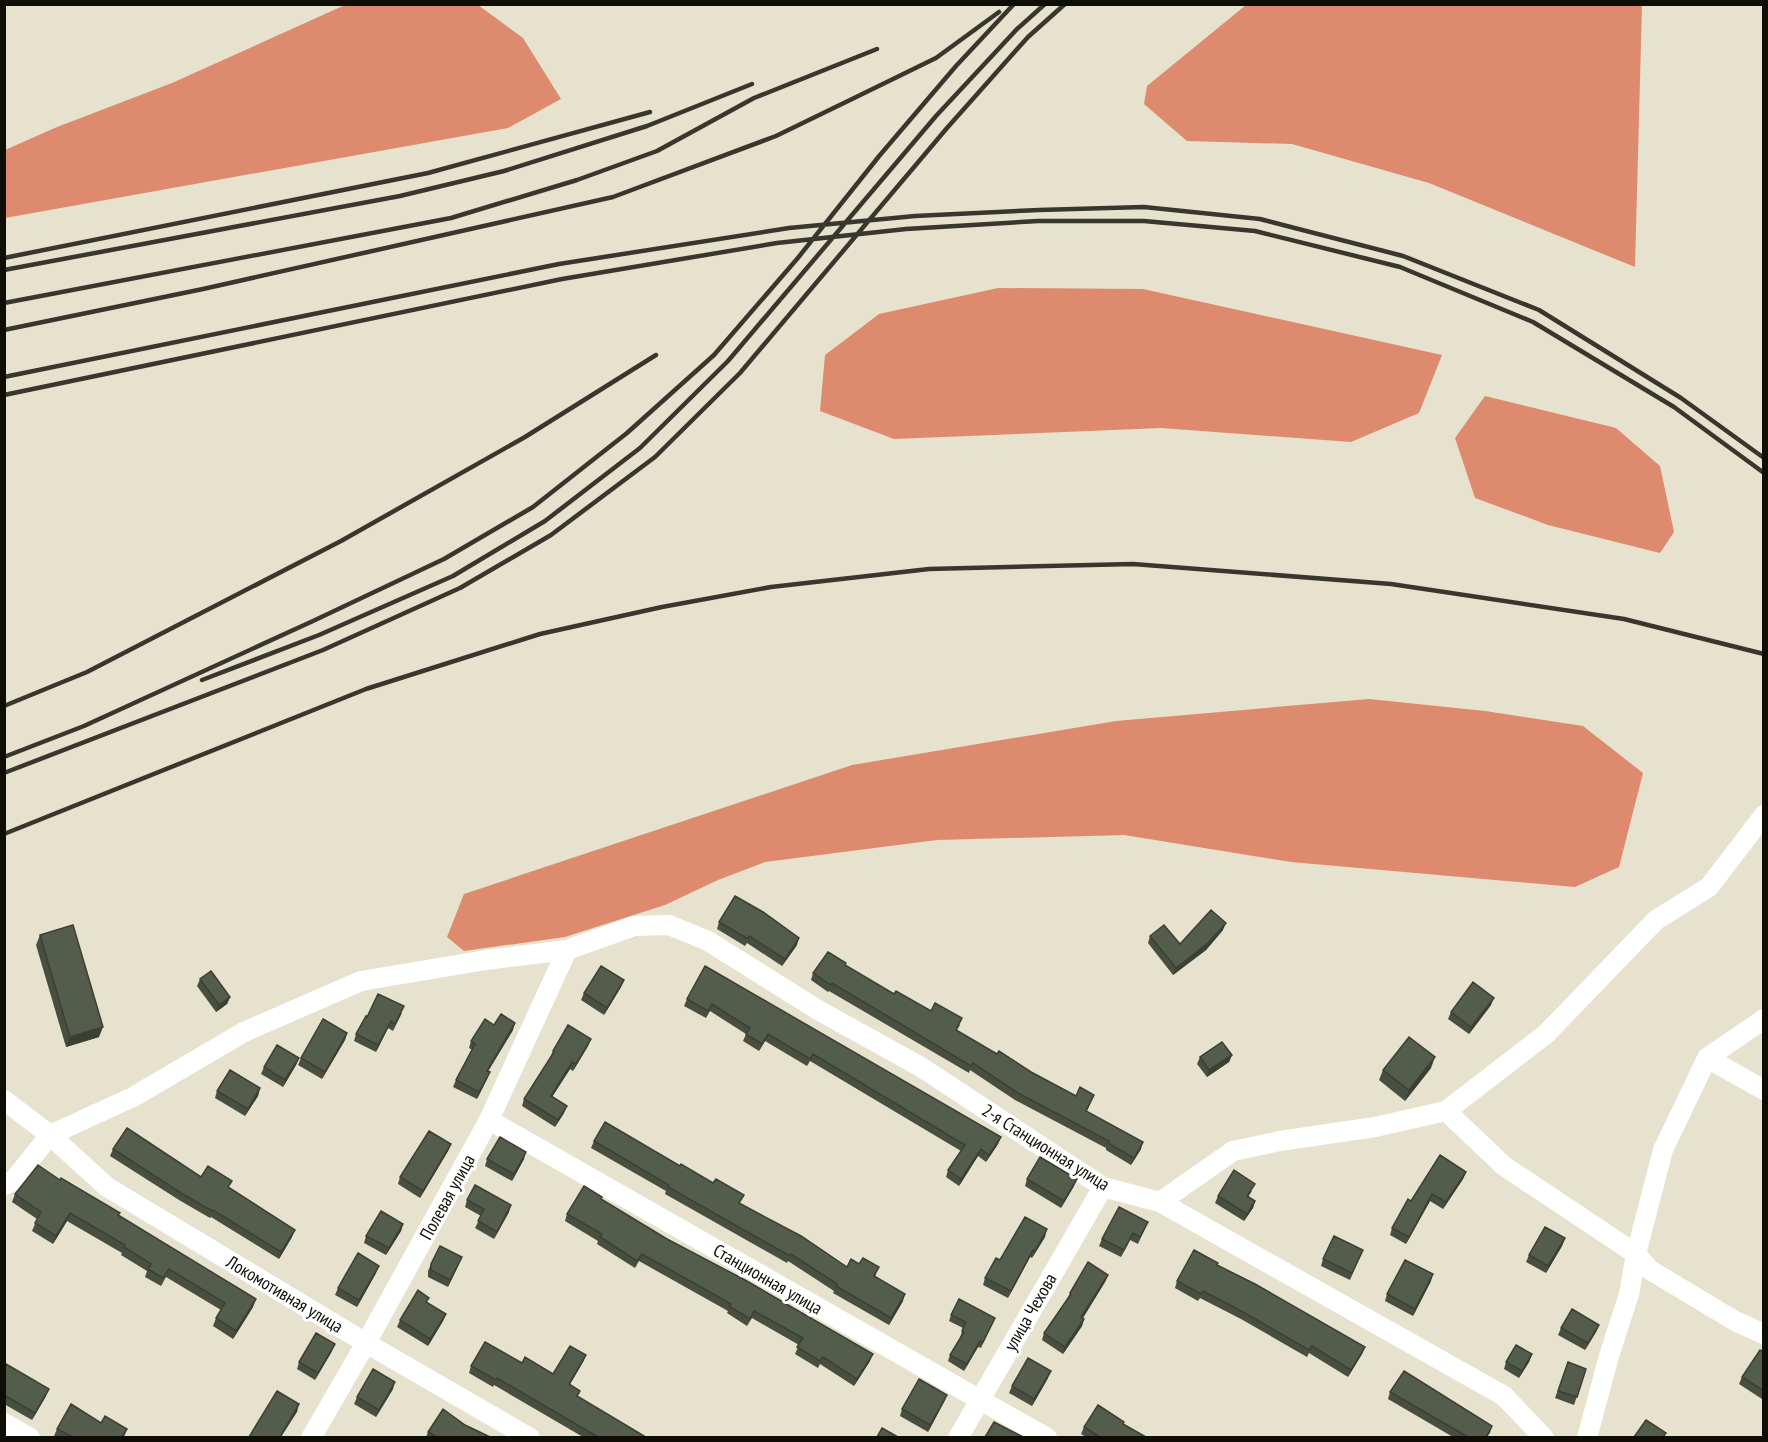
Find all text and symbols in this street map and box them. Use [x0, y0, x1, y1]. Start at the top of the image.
street label: 2-я Станционная улица [978, 1098, 1114, 1196]
street label: Полевая улица [414, 1150, 480, 1244]
street label: Станционная улица [709, 1238, 827, 1320]
street label: Локомотивная улица [222, 1250, 347, 1338]
street label: улица Чехова [999, 1269, 1061, 1355]

